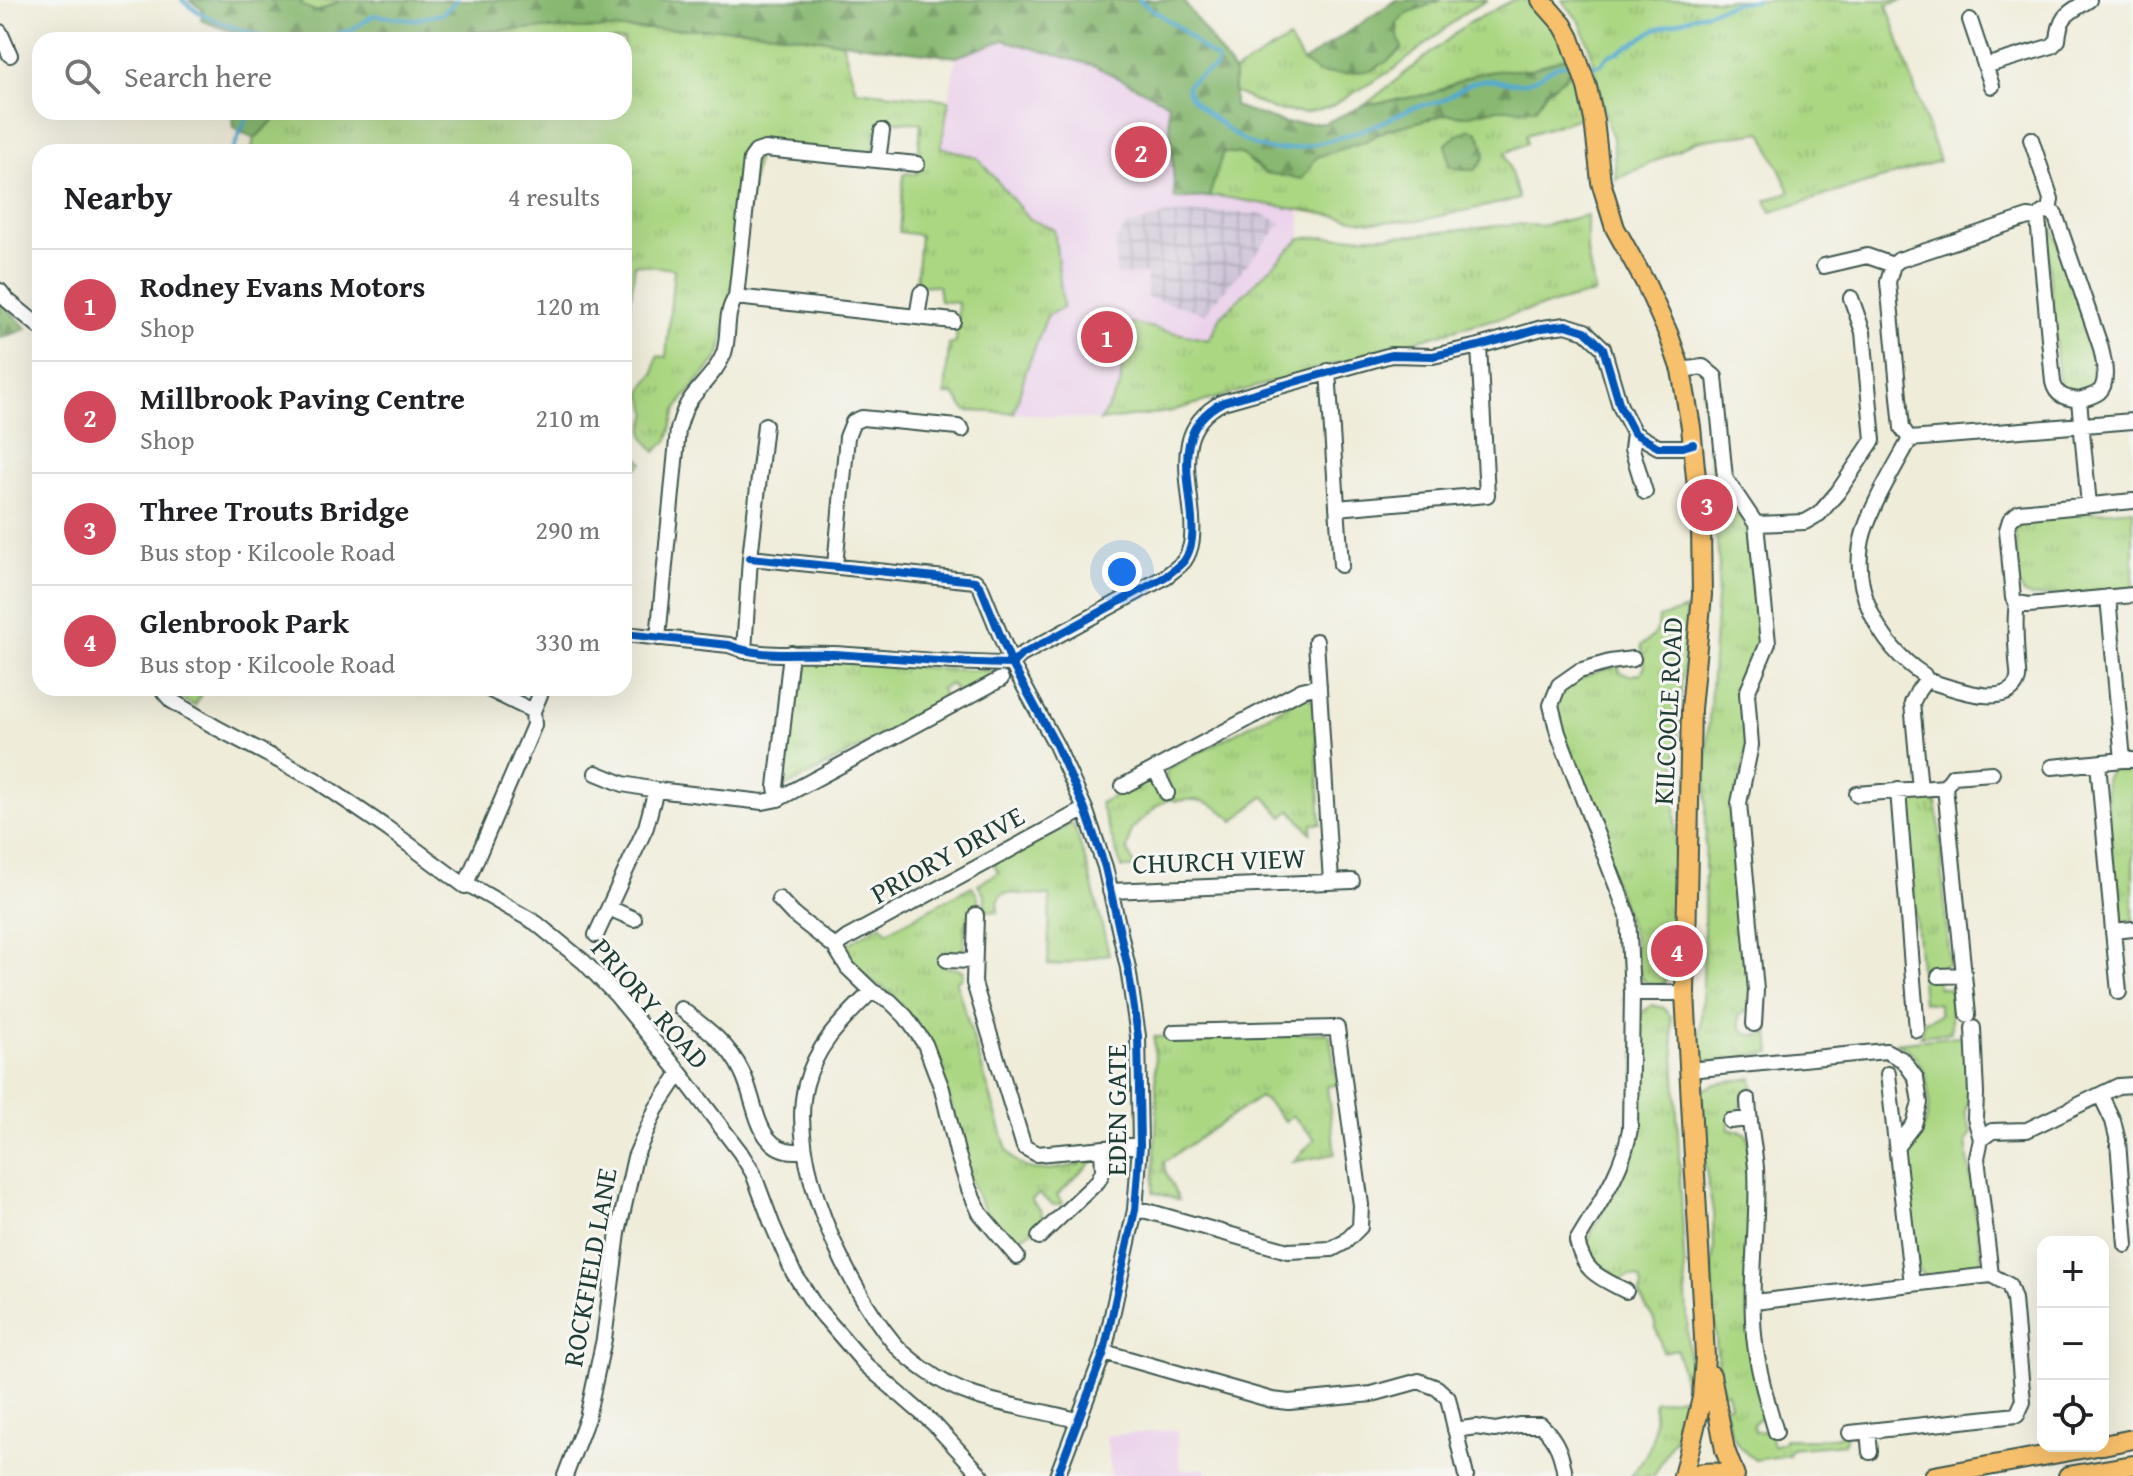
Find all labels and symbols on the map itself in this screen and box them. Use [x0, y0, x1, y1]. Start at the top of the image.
pin: 2 [1115, 122, 1167, 182]
pin: 1 [1081, 307, 1133, 367]
pin: 3 [1681, 475, 1733, 535]
your location [1102, 552, 1142, 592]
street label: KILCOOLE ROAD [1642, 616, 1692, 806]
street label: PRIORY DRIVE [863, 795, 1031, 913]
street label: CHURCH VIEW [1132, 836, 1306, 884]
pin: 4 [1651, 921, 1703, 981]
street label: PRIORY ROAD [582, 928, 720, 1078]
street label: EDEN GATE [1095, 1044, 1136, 1176]
street label: ROCKFIELD LANE [551, 1164, 627, 1370]

